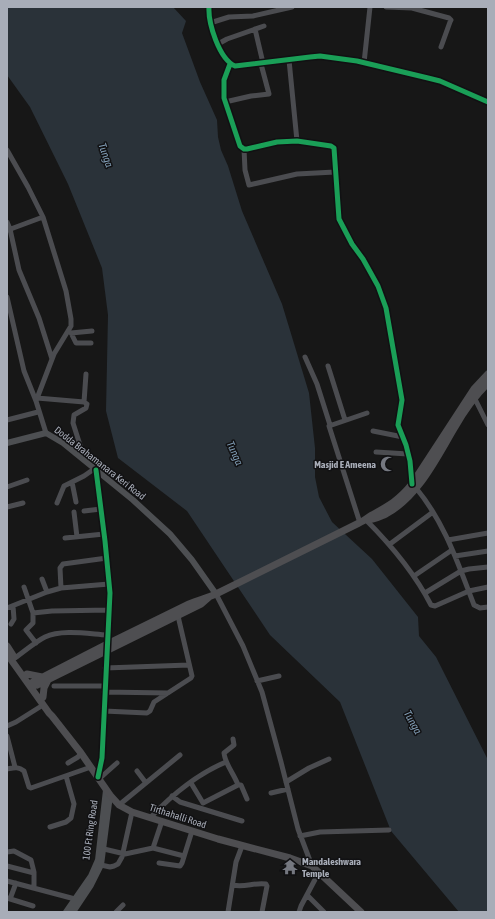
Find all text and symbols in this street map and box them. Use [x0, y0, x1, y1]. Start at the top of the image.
water label: Tunga [96, 141, 116, 169]
street label: Dodda Brahamanara Keri Road [52, 424, 148, 502]
water label: Tunga [224, 439, 246, 467]
mosque icon: Masjid E Ameena [379, 455, 397, 473]
place label: Masjid E Ameena [314, 459, 376, 470]
water label: Tunga [402, 708, 424, 736]
street label: 100 Ft Ring Road [80, 799, 100, 861]
street label: Tirthahalli Road [148, 802, 208, 830]
place label: Mandaleshwara Temple [302, 856, 361, 879]
temple icon: Mandaleshwara Temple [281, 858, 299, 876]

